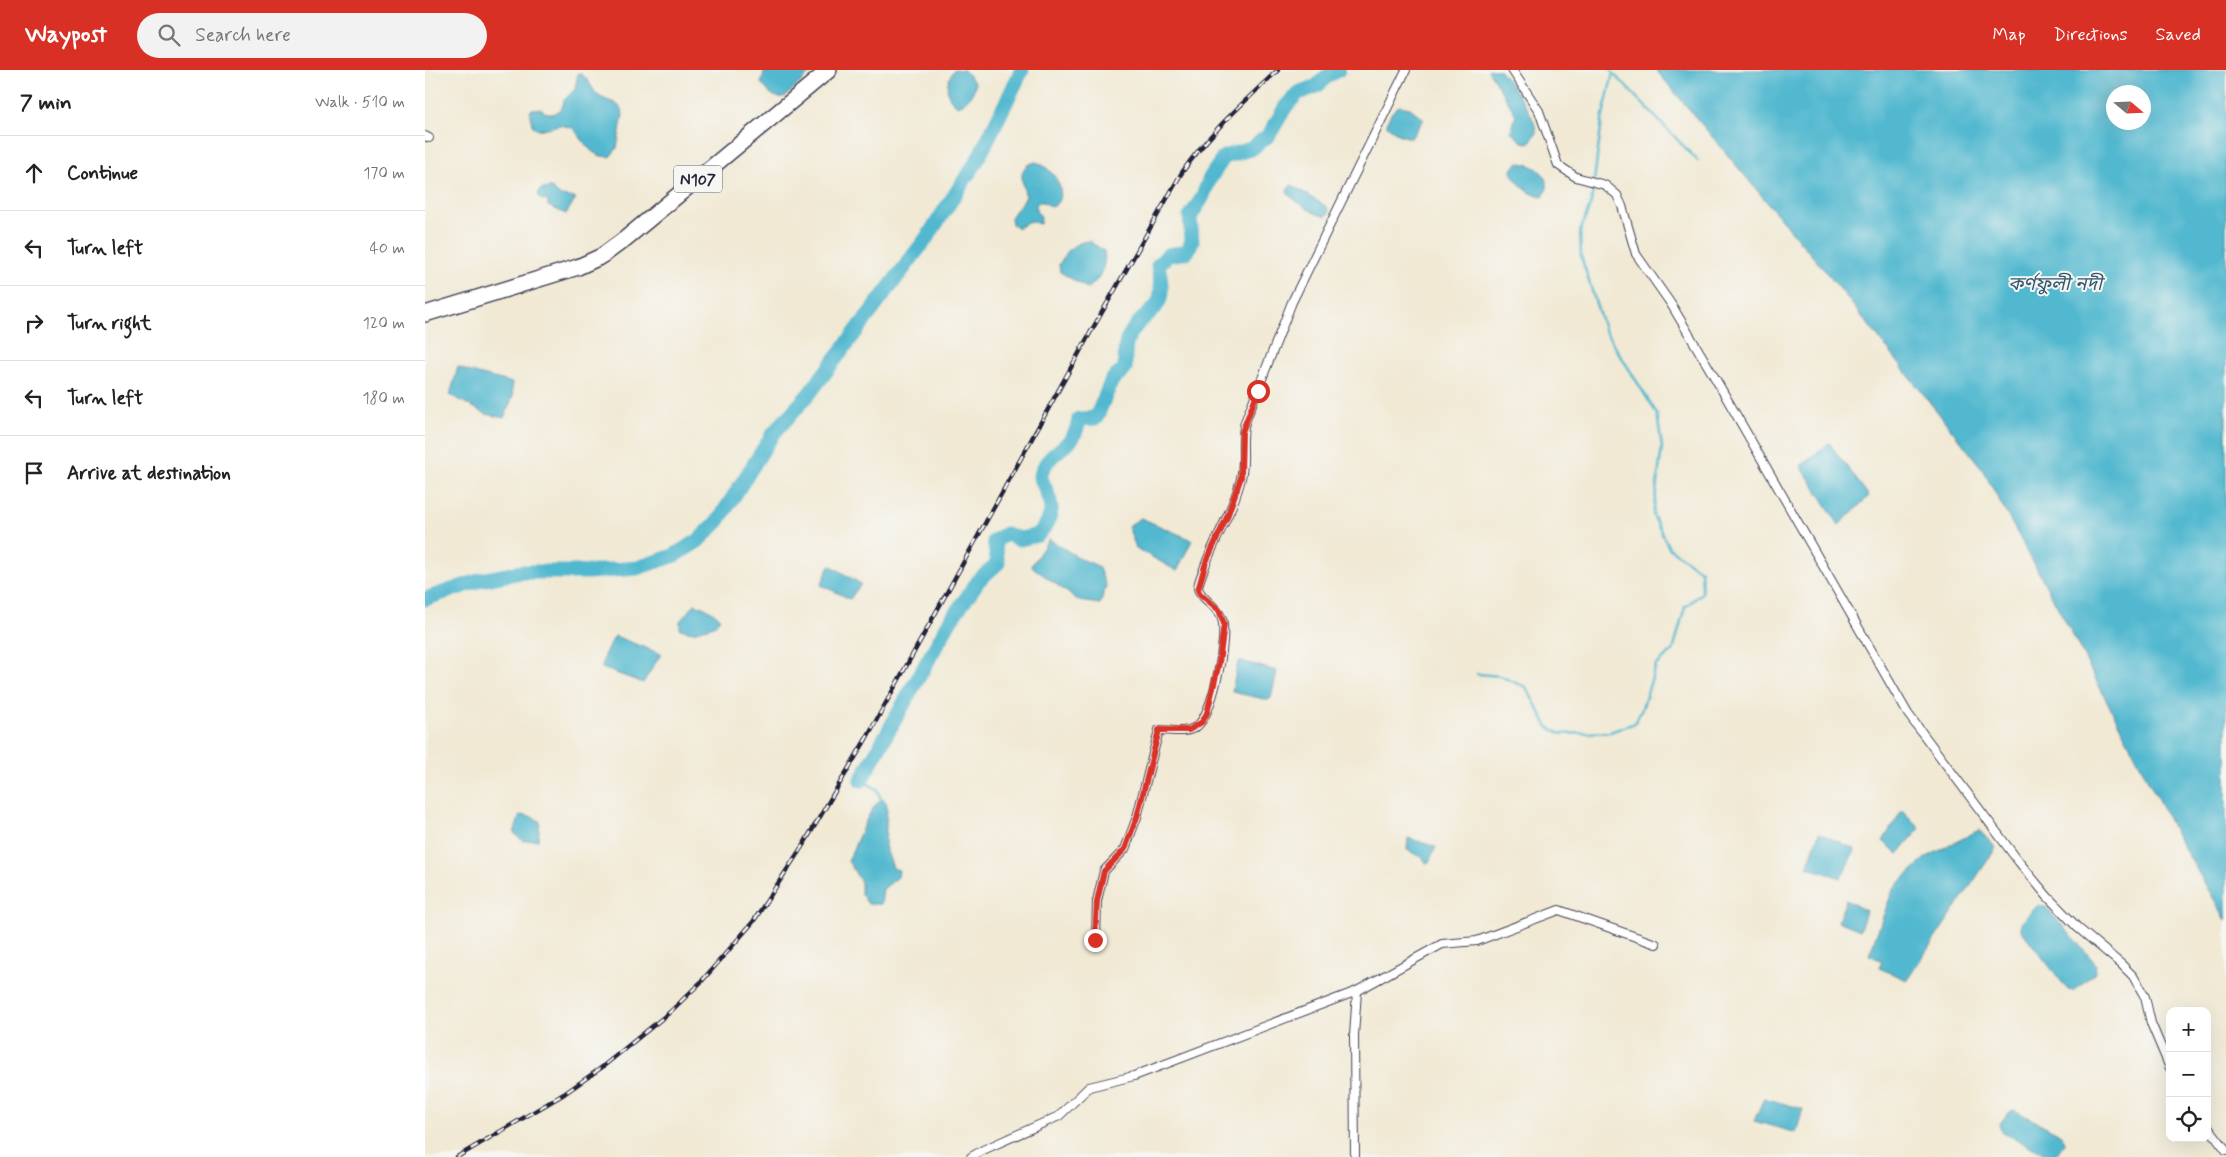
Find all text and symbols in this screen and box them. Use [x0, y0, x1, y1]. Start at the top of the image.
search box [137, 13, 487, 58]
text: Waypost [25, 20, 107, 51]
icon: search [155, 21, 183, 49]
text: Search here [195, 23, 291, 48]
text: Map [1993, 23, 2026, 47]
text: Directions [2054, 23, 2128, 47]
text: Saved [2156, 23, 2201, 47]
north arrow [2106, 85, 2151, 130]
text: 7 min [20, 89, 72, 117]
text: Walk · 510 m [315, 92, 405, 113]
icon: ahead [20, 159, 48, 187]
text: Continue [67, 161, 138, 186]
text: 170 m [363, 163, 405, 184]
road number: N107 [674, 166, 722, 192]
icon: left [20, 234, 48, 262]
text: Turn left [67, 236, 143, 261]
text: 40 m [369, 238, 405, 259]
water label: কর্ণফুলী নদী [2008, 272, 2106, 297]
icon: right [20, 309, 48, 337]
text: Turn right [67, 311, 151, 336]
text: 120 m [363, 313, 405, 334]
route start [1247, 380, 1270, 403]
icon: left [20, 384, 48, 412]
text: Turn left [67, 386, 143, 411]
text: 180 m [362, 388, 405, 409]
icon: arrive [20, 459, 48, 487]
text: Arrive at destination [67, 461, 231, 486]
route end [1084, 929, 1107, 952]
map controls [2166, 1007, 2211, 1142]
button: + [2166, 1007, 2211, 1052]
button: − [2166, 1052, 2211, 1097]
button: locate [2166, 1097, 2211, 1142]

